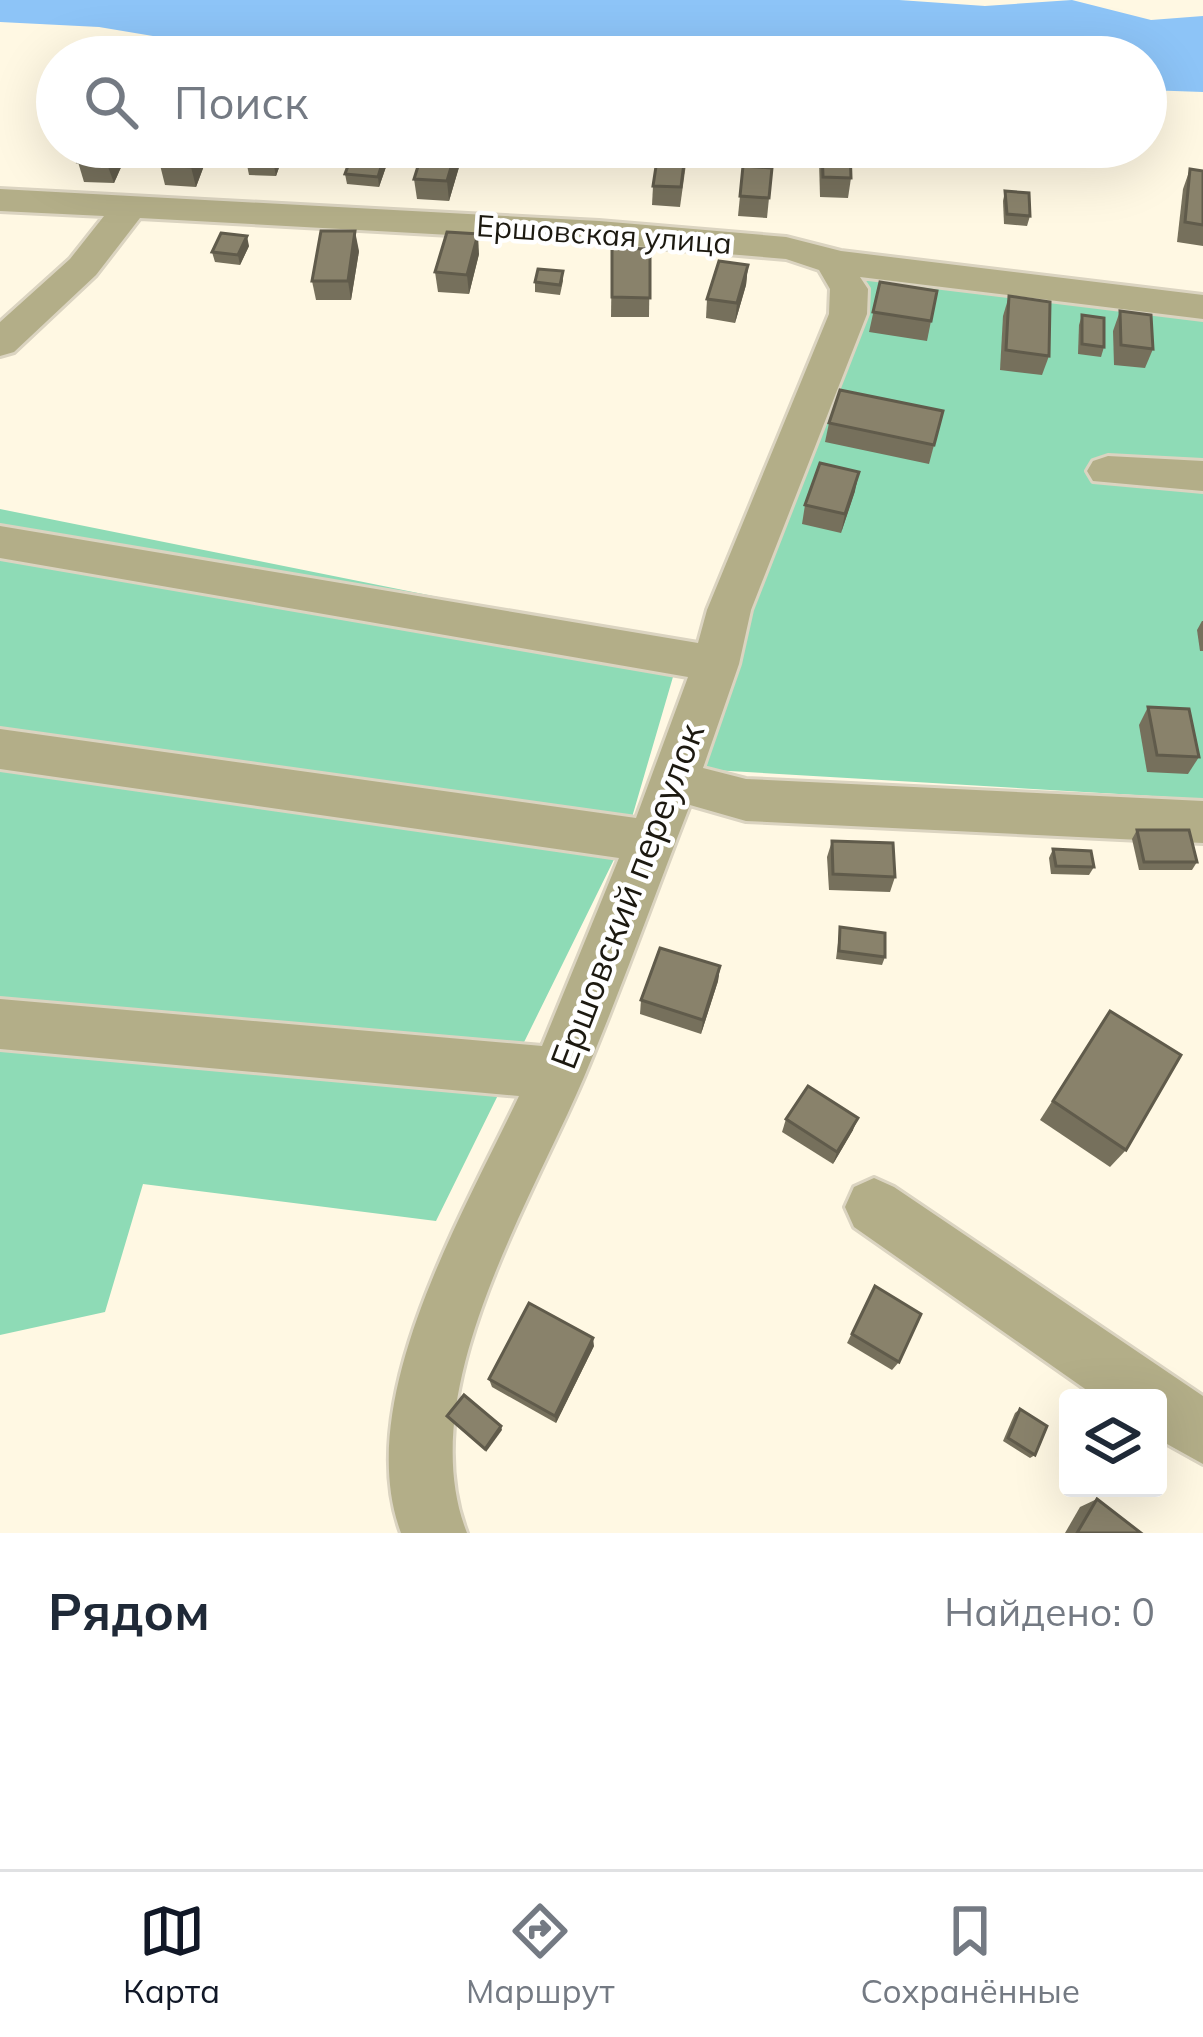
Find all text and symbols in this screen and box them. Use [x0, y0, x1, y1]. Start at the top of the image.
search box [36, 36, 1167, 168]
icon: search [78, 69, 144, 135]
text: Поиск [174, 74, 308, 130]
street label: Ершовская улица [475, 206, 733, 262]
street label: Ершовский переулок [540, 716, 713, 1075]
map controls [1059, 1389, 1167, 1497]
button: layers [1059, 1389, 1167, 1497]
text: Рядом [48, 1579, 210, 1643]
text: Найдено: 0 [944, 1587, 1155, 1636]
tab: Карта [123, 1898, 220, 2011]
tab: Маршрут [466, 1898, 614, 2011]
tab: Сохранённые [860, 1898, 1080, 2011]

